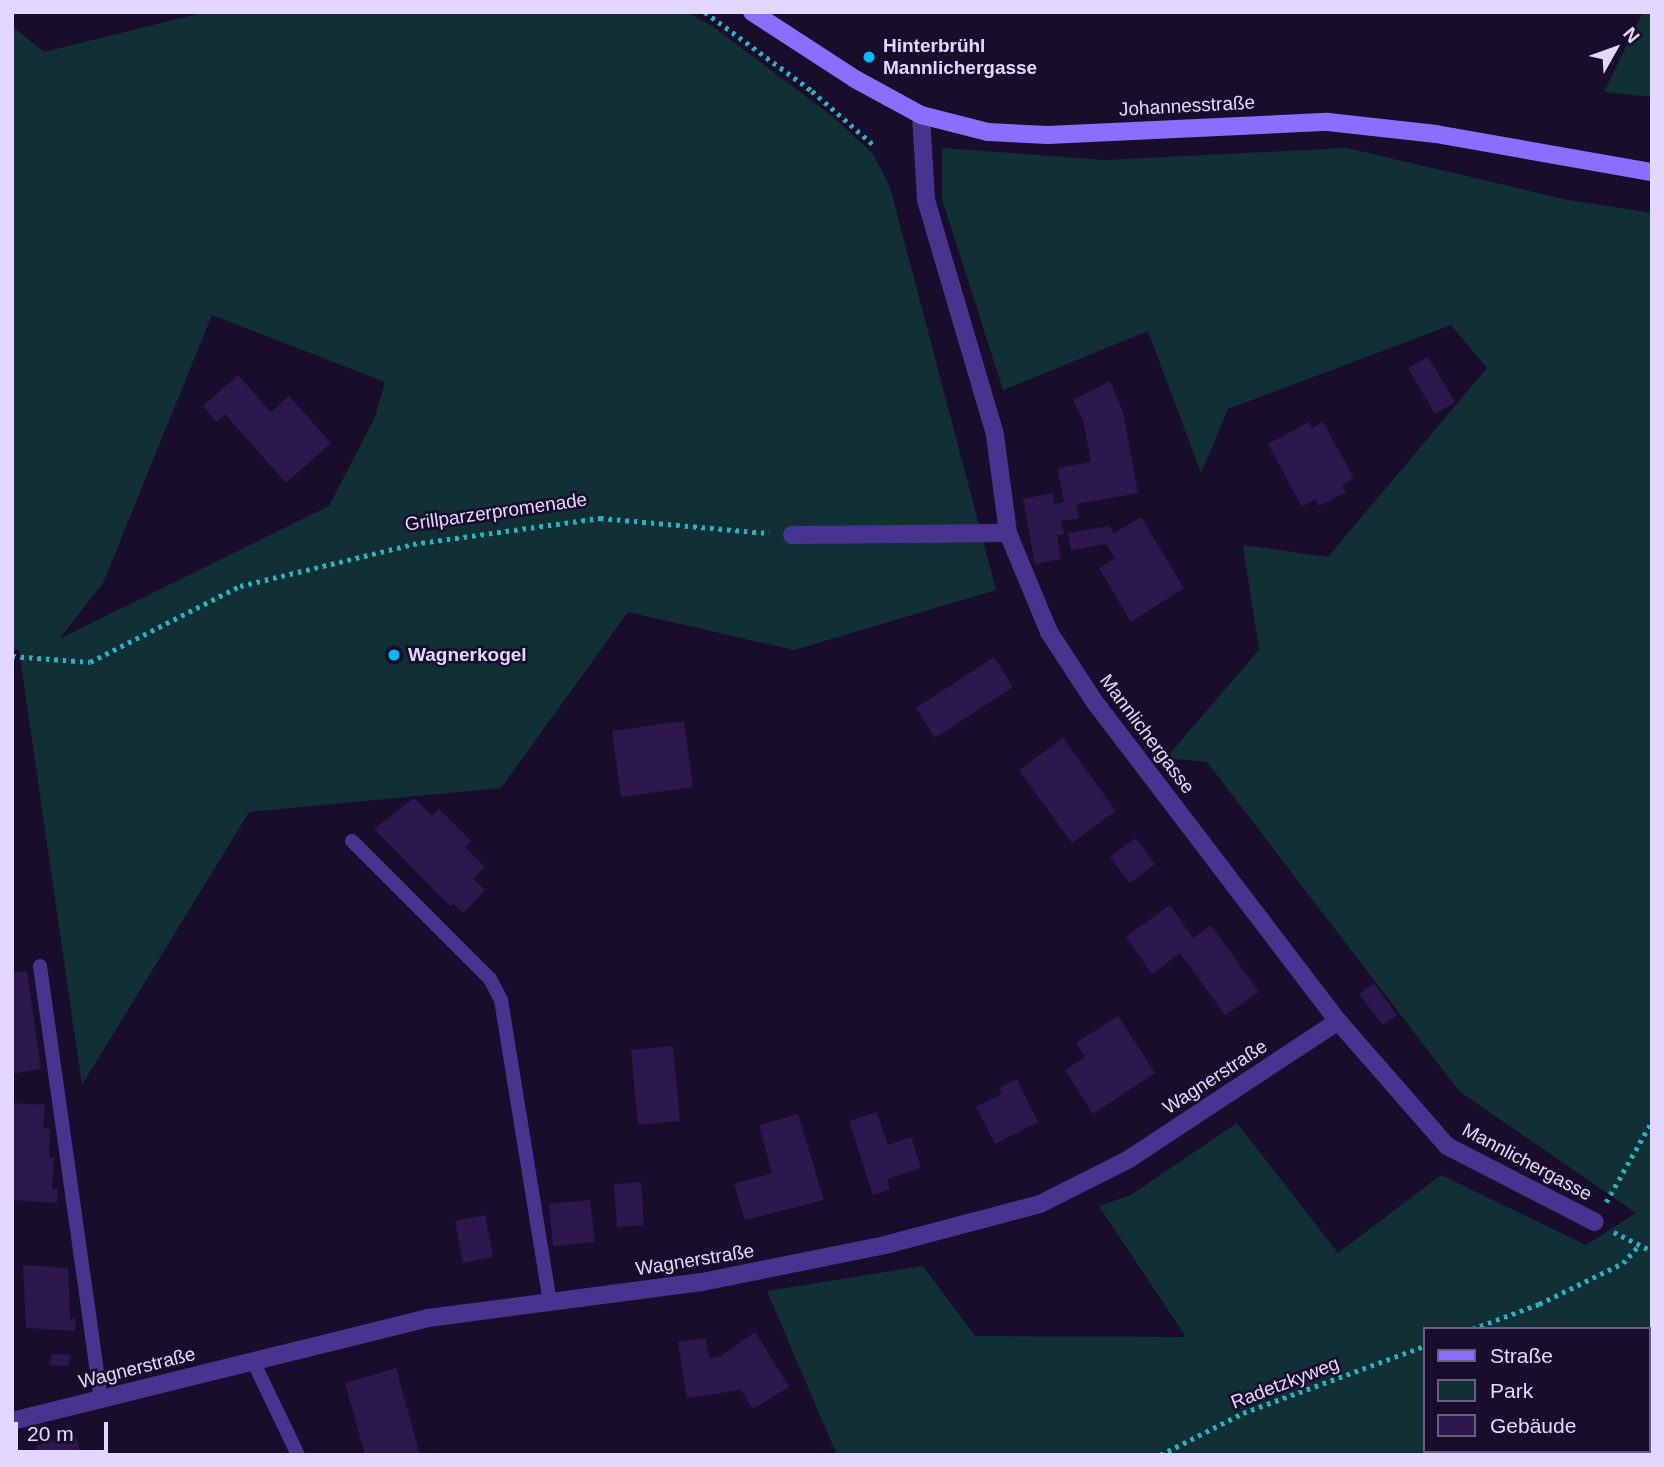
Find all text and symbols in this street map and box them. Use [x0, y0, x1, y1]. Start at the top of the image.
north arrow [1580, 14, 1650, 84]
text: N [1619, 23, 1644, 47]
place label: Hinterbrühl Mannlichergasse [883, 35, 1037, 79]
marker: Hinterbrühl Mannlichergasse [861, 49, 877, 65]
street label: Johannesstraße [1118, 91, 1256, 121]
street label: Grillparzerpromenade [403, 488, 589, 536]
place label: Wagnerkogel [408, 644, 527, 666]
marker: Wagnerkogel [386, 647, 402, 663]
street label: Mannlichergasse [1095, 670, 1199, 798]
street label: Wagnerstraße [1159, 1035, 1271, 1119]
street label: Mannlichergasse [1458, 1118, 1596, 1206]
street label: Wagnerstraße [634, 1239, 756, 1281]
legend [1422, 1327, 1650, 1453]
street label: Wagnerstraße [76, 1342, 198, 1394]
text: Straße [1490, 1344, 1553, 1367]
street label: Radetzkyweg [1228, 1352, 1342, 1414]
text: Park [1490, 1379, 1533, 1402]
scale bar [18, 1408, 112, 1452]
text: Gebäude [1490, 1414, 1576, 1437]
text: 20 m [27, 1422, 74, 1445]

